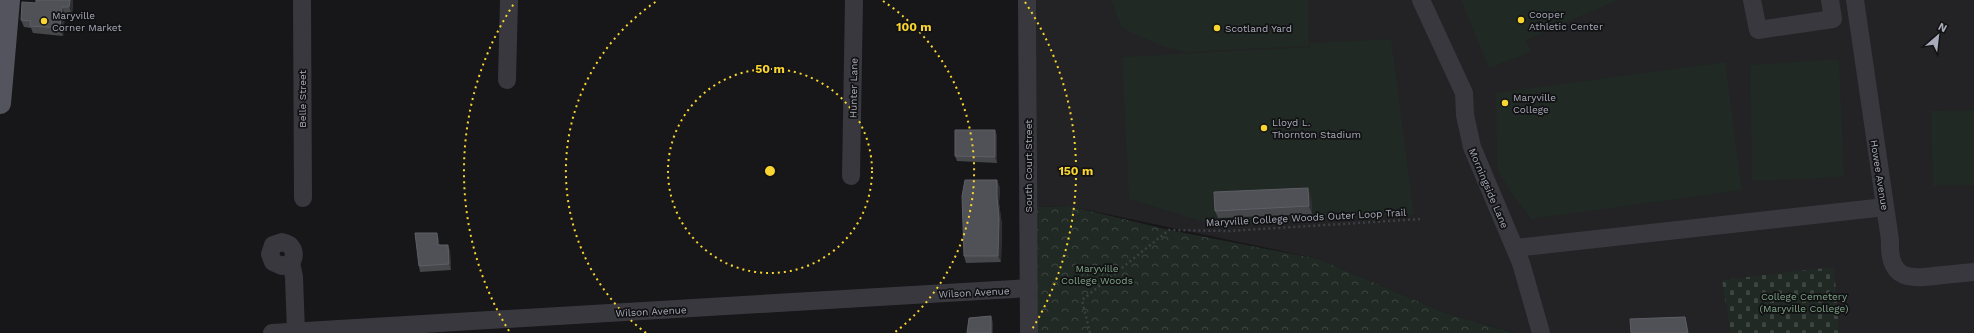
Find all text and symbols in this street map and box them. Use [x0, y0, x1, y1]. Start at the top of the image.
place label: Cooper Athletic Center [1529, 9, 1603, 32]
place label: Maryville Corner Market [52, 10, 122, 33]
marker: Cooper Athletic Center [1516, 15, 1526, 25]
marker: Maryville Corner Market [39, 16, 49, 26]
north arrow [1918, 16, 1958, 56]
text: 100 m [896, 20, 932, 34]
text: N [1936, 20, 1949, 35]
marker: Scotland Yard [1212, 23, 1222, 33]
place label: Scotland Yard [1225, 23, 1292, 34]
street label: Hunter Lane [847, 58, 860, 118]
text: 50 m [755, 62, 785, 76]
street label: Belle Street [297, 69, 308, 128]
place label: Maryville College [1513, 92, 1556, 115]
marker: Maryville College [1500, 98, 1510, 108]
place label: Lloyd L. Thornton Stadium [1272, 117, 1361, 140]
street label: South Court Street [1023, 119, 1034, 212]
marker: Lloyd L. Thornton Stadium [1259, 123, 1269, 133]
street label: Howee Avenue [1869, 139, 1891, 211]
street label: Morningside Lane [1467, 147, 1510, 230]
centre of rings [763, 164, 777, 178]
text: 150 m [1059, 164, 1093, 178]
street label: Maryville College Woods Outer Loop Trail [1206, 207, 1406, 228]
park label: Maryville College Woods [1061, 263, 1133, 286]
street label: Wilson Avenue [938, 285, 1010, 300]
park label: College Cemetery (Maryville College) [1760, 291, 1848, 314]
street label: Wilson Avenue [615, 304, 687, 319]

